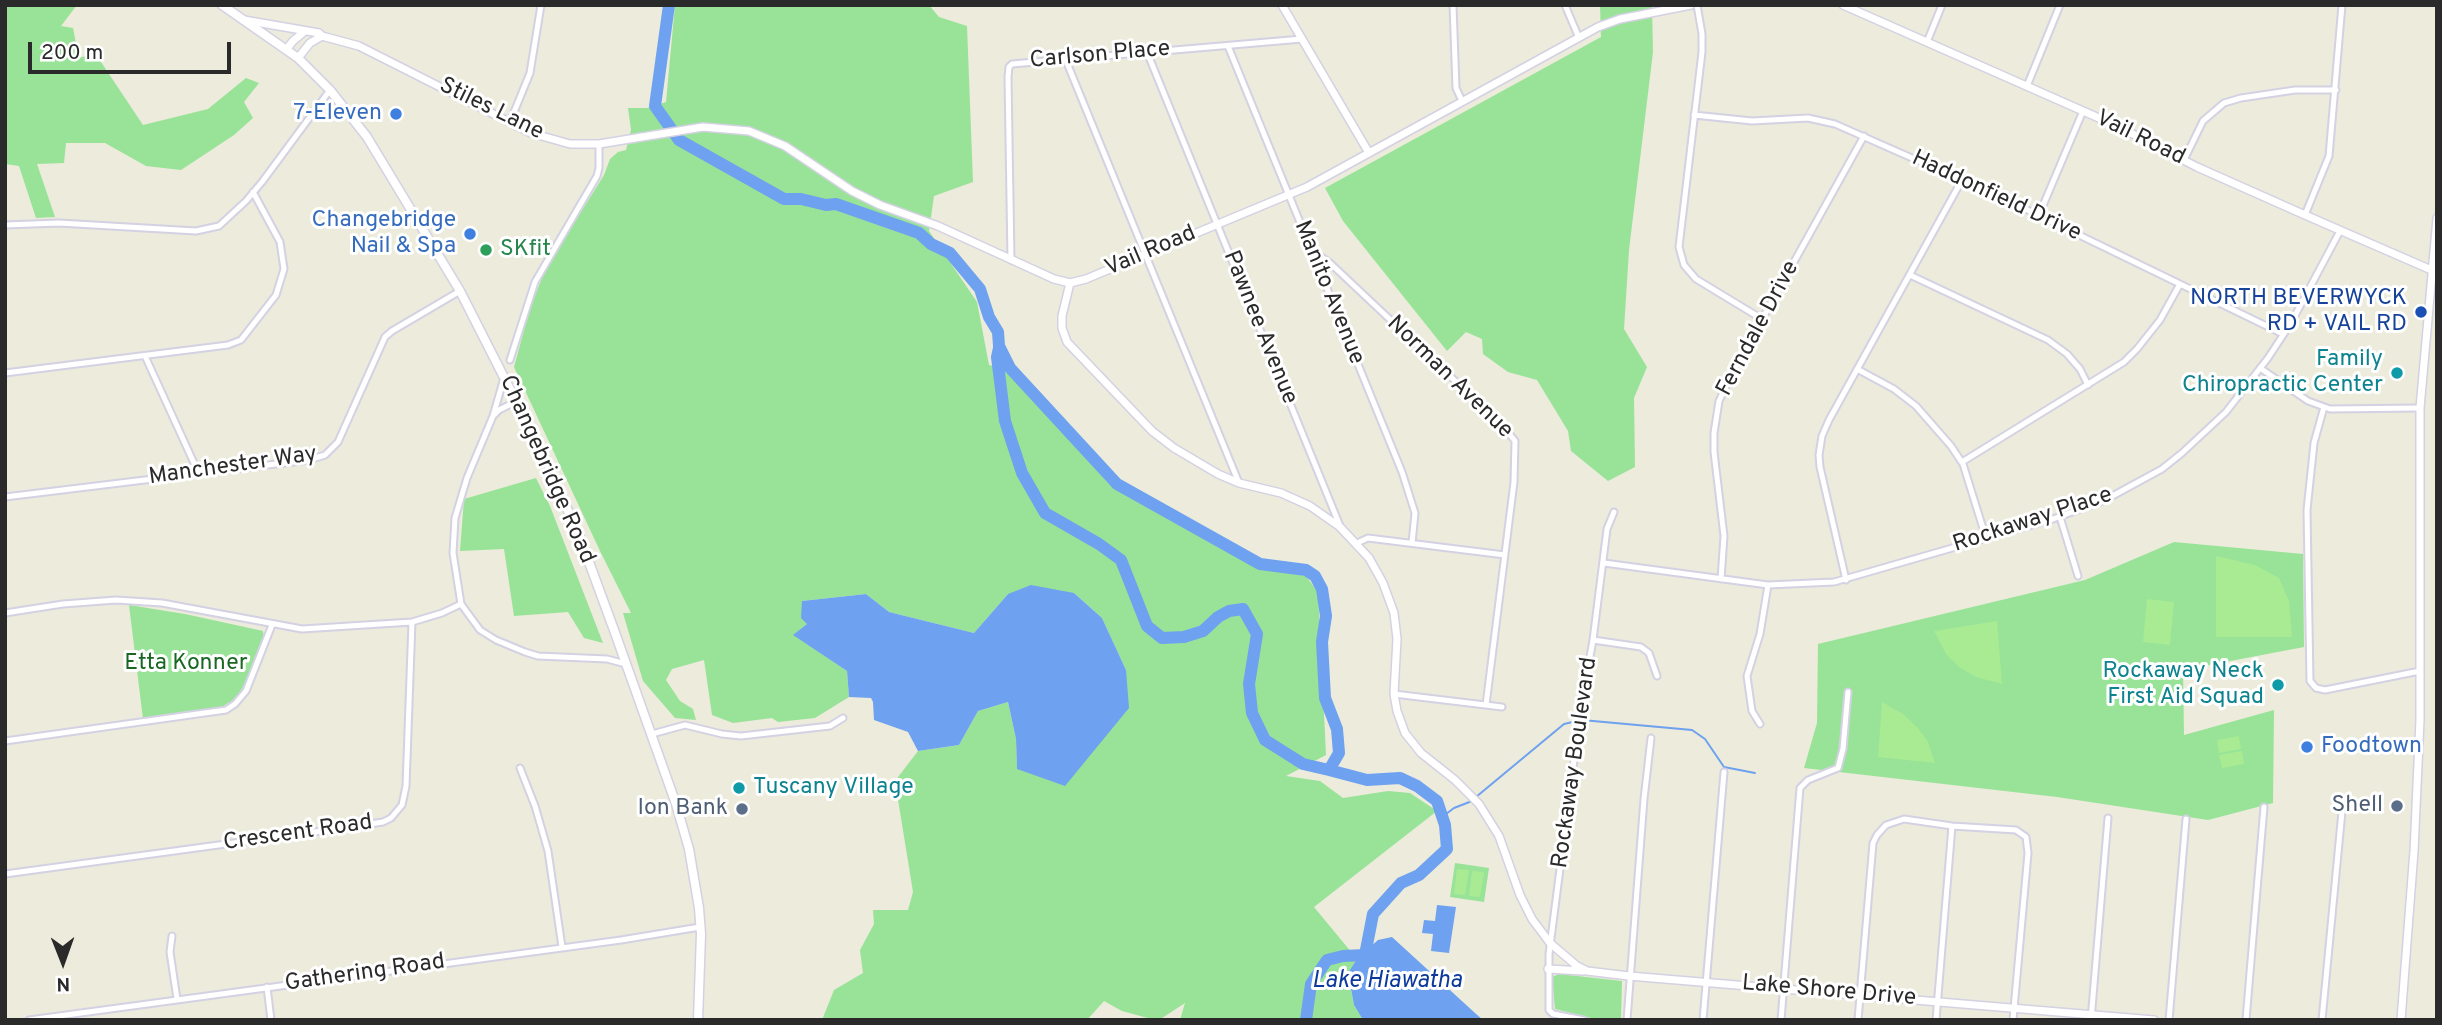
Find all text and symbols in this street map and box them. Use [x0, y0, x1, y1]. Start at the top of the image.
scale bar [32, 28, 234, 72]
street label: Carlson Place [1029, 36, 1171, 76]
text: 200 m [41, 40, 103, 67]
street label: Stiles Lane [434, 73, 548, 147]
place label: 7-Eleven [293, 100, 382, 128]
marker: 7-Eleven [388, 106, 404, 122]
street label: Vail Road [2091, 106, 2189, 172]
street label: Haddonfield Drive [1907, 146, 2085, 248]
place label: Changebridge Nail & Spa [312, 207, 456, 261]
street label: Manito Avenue [1287, 217, 1369, 369]
street label: Vail Road [1101, 221, 1201, 283]
marker: Changebridge Nail & Spa [462, 226, 478, 242]
place label: SKfit [500, 236, 551, 264]
marker: SKfit [478, 242, 494, 258]
street label: Pawnee Avenue [1216, 247, 1302, 409]
street label: Ferndale Drive [1712, 257, 1806, 401]
place label: NORTH BEVERWYCK RD + VAIL RD [2190, 285, 2407, 339]
marker: NORTH BEVERWYCK RD + VAIL RD [2413, 304, 2429, 320]
street label: Norman Avenue [1380, 311, 1518, 445]
place label: Family Chiropractic Center [2182, 346, 2383, 400]
marker: Family Chiropractic Center [2389, 365, 2405, 381]
street label: Changebridge Road [492, 372, 600, 568]
street label: Manchester Way [147, 442, 319, 492]
street label: Rockaway Place [1950, 482, 2116, 560]
park label: Etta Konner [124, 650, 248, 678]
street label: Rockaway Boulevard [1548, 656, 1604, 870]
place label: Rockaway Neck First Aid Squad [2102, 658, 2264, 712]
marker: Rockaway Neck First Aid Squad [2270, 677, 2286, 693]
place label: Foodtown [2321, 733, 2422, 761]
marker: Foodtown [2299, 739, 2315, 755]
place label: Tuscany Village [753, 774, 914, 802]
marker: Tuscany Village [731, 780, 747, 796]
place label: Shell [2332, 792, 2383, 820]
place label: Ion Bank [638, 795, 728, 823]
marker: Shell [2389, 798, 2405, 814]
marker: Ion Bank [734, 801, 750, 817]
street label: Crescent Road [222, 810, 374, 858]
north arrow [28, 927, 98, 997]
street label: Gathering Road [283, 949, 447, 999]
water label: Lake Hiawatha [1312, 968, 1462, 996]
text: N [56, 971, 70, 995]
street label: Lake Shore Drive [1741, 971, 1917, 1013]

